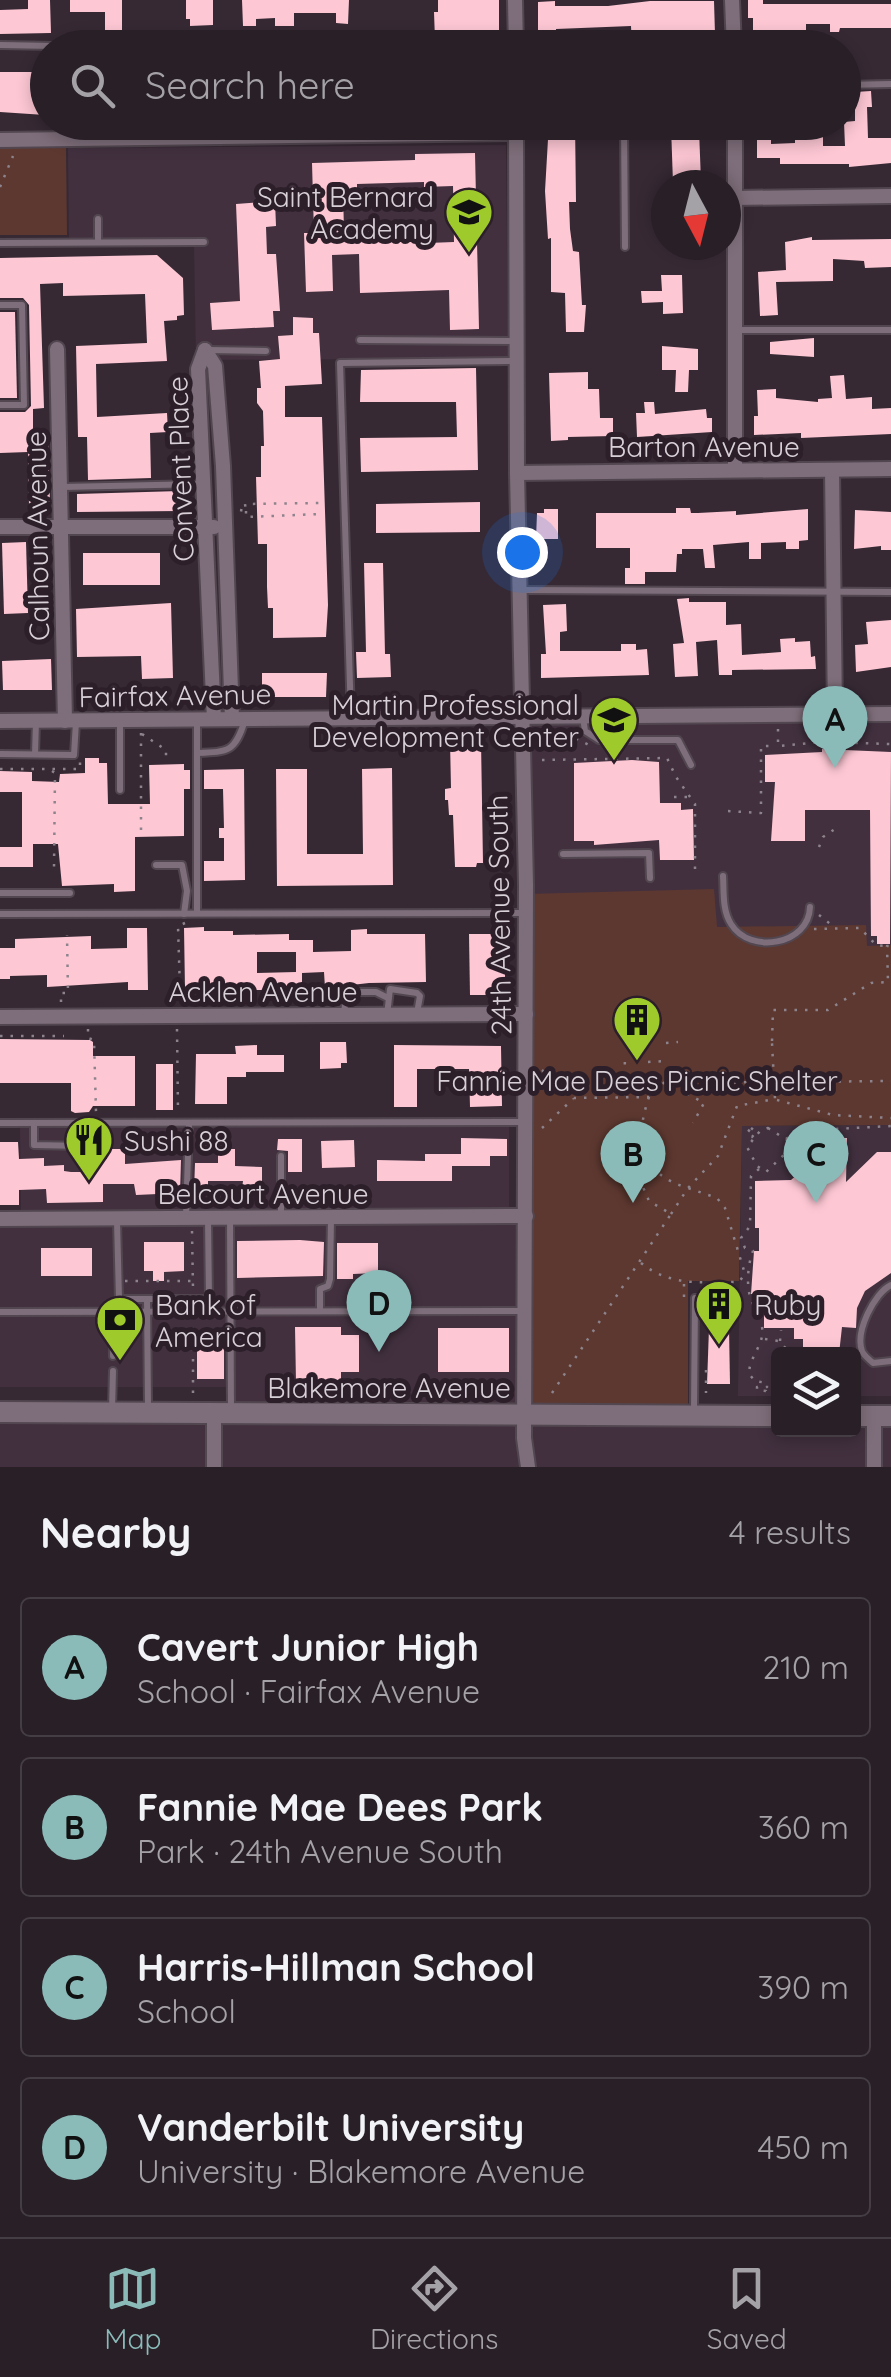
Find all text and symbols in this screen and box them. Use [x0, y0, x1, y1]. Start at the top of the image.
search box [30, 30, 861, 140]
icon: search [65, 58, 120, 113]
text: Search here [145, 61, 355, 109]
north arrow [651, 170, 741, 260]
place label: Saint Bernard Academy [257, 179, 434, 246]
school or university icon: Saint Bernard Academy [443, 186, 495, 254]
street label: Convent Place [159, 376, 201, 562]
street label: Barton Avenue [608, 429, 800, 464]
street label: Calhoun Avenue [18, 431, 56, 641]
your location [497, 527, 548, 578]
street label: Fairfax Avenue [78, 676, 272, 714]
pin: A [802, 686, 868, 768]
place label: Martin Professional Development Center [312, 687, 579, 754]
school or university icon: Martin Professional Development Center [588, 694, 640, 762]
street label: 24th Avenue South [479, 795, 519, 1035]
street label: Acklen Avenue [168, 974, 358, 1009]
building icon: Fannie Mae Dees Picnic Shelter [611, 994, 663, 1062]
place label: Fannie Mae Dees Picnic Shelter [436, 1063, 838, 1098]
restaurant icon: Sushi 88 [63, 1114, 115, 1182]
pin: B [600, 1120, 666, 1203]
pin: C [784, 1120, 848, 1203]
place label: Sushi 88 [124, 1123, 229, 1158]
street label: Belcourt Avenue [157, 1176, 369, 1211]
pin: D [346, 1270, 412, 1352]
building icon: Ruby [693, 1278, 745, 1346]
place label: Bank of America [155, 1287, 263, 1354]
place label: Ruby [754, 1287, 821, 1322]
bank icon: Bank of America [94, 1294, 146, 1362]
map controls [771, 1347, 861, 1437]
button: layers [771, 1347, 861, 1437]
street label: Blakemore Avenue [267, 1370, 511, 1405]
text: Nearby [40, 1506, 191, 1559]
text: 4 results [729, 1512, 851, 1552]
text: Cavert Junior High [137, 1623, 479, 1671]
text: A [64, 1647, 85, 1687]
text: 210 m [762, 1647, 849, 1687]
text: School · Fairfax Avenue [137, 1671, 480, 1711]
text: Fannie Mae Dees Park [137, 1783, 543, 1831]
text: B [64, 1807, 85, 1847]
text: 360 m [758, 1807, 849, 1847]
text: Park · 24th Avenue South [137, 1831, 503, 1871]
text: Harris-Hillman School [137, 1943, 535, 1991]
text: C [64, 1967, 85, 2007]
text: 390 m [757, 1967, 849, 2007]
text: School [137, 1991, 236, 2031]
text: Vanderbilt University [137, 2103, 524, 2151]
text: D [63, 2127, 86, 2167]
text: 450 m [757, 2127, 849, 2167]
text: University · Blakemore Avenue [137, 2151, 585, 2191]
tab: Map [104, 2261, 161, 2356]
tab: Directions [370, 2261, 498, 2356]
tab: Saved [707, 2261, 787, 2356]

